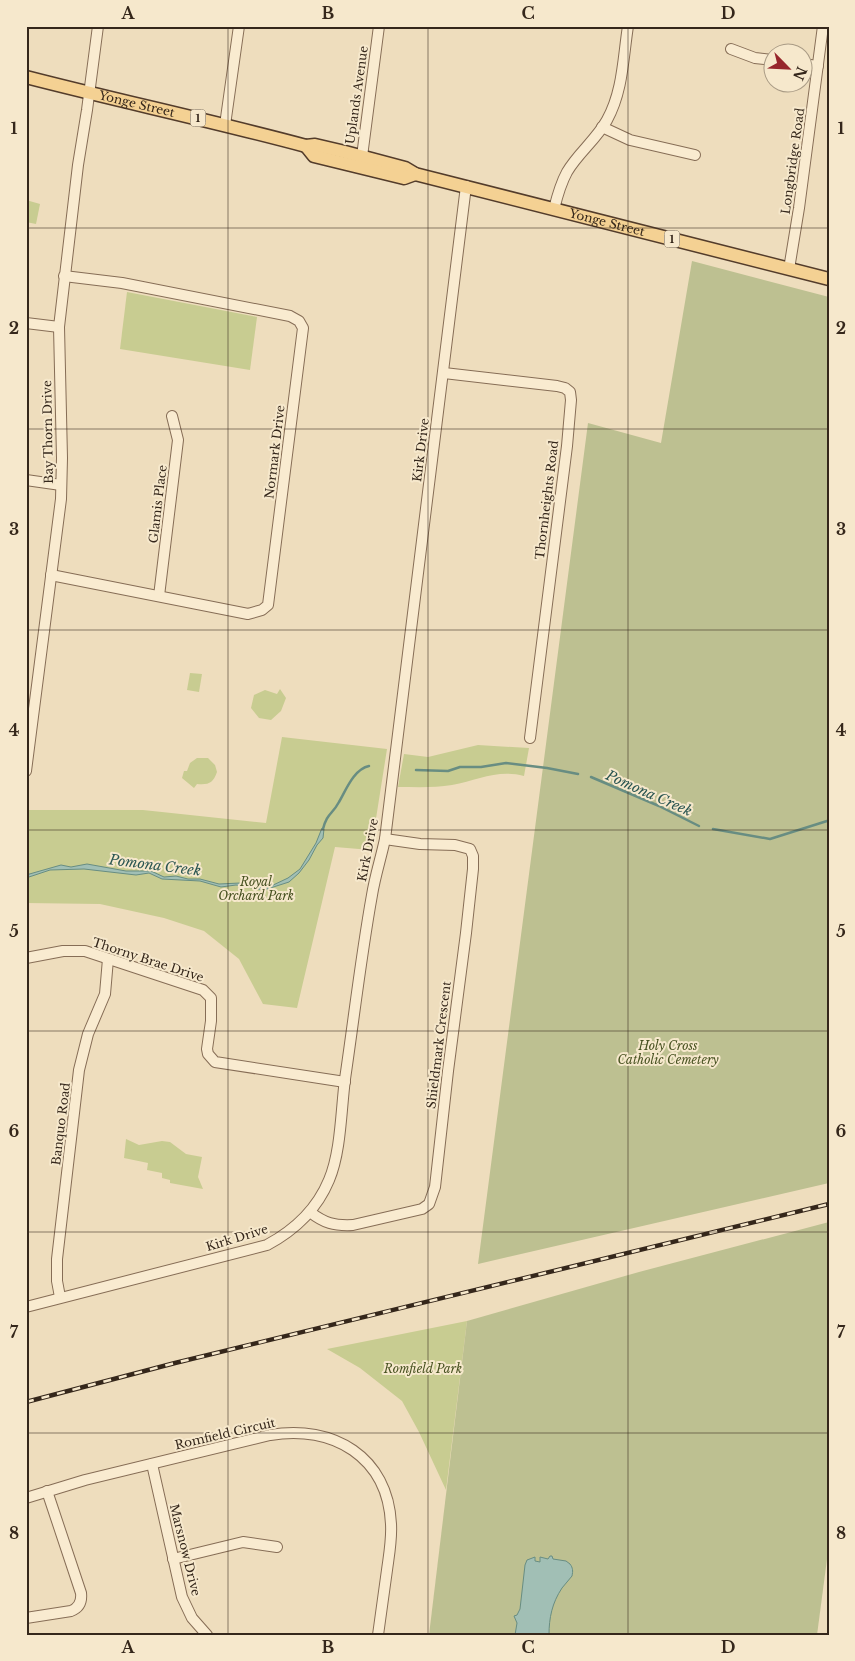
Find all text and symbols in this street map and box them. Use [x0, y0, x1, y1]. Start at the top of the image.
text: A [121, 3, 136, 23]
text: B [322, 3, 335, 23]
text: C [521, 3, 535, 23]
text: D [721, 3, 735, 23]
north arrow [762, 42, 812, 92]
street label: Uplands Avenue [342, 45, 371, 145]
text: N [789, 64, 811, 83]
street label: Yonge Street [96, 87, 177, 120]
street label: Longbridge Road [778, 107, 807, 215]
road number: 1 [190, 110, 206, 126]
text: 1 [11, 118, 18, 138]
text: 1 [838, 118, 845, 138]
street label: Yonge Street [567, 205, 647, 239]
road number: 1 [664, 230, 680, 248]
text: 2 [9, 318, 19, 338]
text: 2 [836, 318, 846, 338]
street label: Bay Thorn Drive [39, 380, 56, 484]
street label: Normark Drive [261, 404, 288, 500]
street label: Kirk Drive [409, 417, 432, 483]
street label: Thornheights Road [532, 440, 561, 560]
street label: Glamis Place [145, 464, 170, 544]
text: 3 [9, 519, 19, 539]
text: 3 [836, 519, 846, 539]
text: 4 [9, 720, 19, 740]
text: 4 [836, 720, 846, 740]
water label: Pomona Creek [602, 766, 695, 820]
street label: Kirk Drive [354, 817, 381, 883]
water label: Pomona Creek [107, 850, 202, 880]
park label: Royal Orchard Park [218, 874, 294, 903]
text: 5 [9, 921, 19, 941]
text: 5 [836, 921, 846, 941]
street label: Thorny Brae Drive [90, 934, 206, 985]
street label: Shieldmark Crescent [423, 980, 454, 1110]
park label: Holy Cross Catholic Cemetery [617, 1038, 719, 1067]
street label: Banquo Road [48, 1082, 73, 1166]
text: 6 [9, 1121, 20, 1141]
text: 6 [836, 1121, 847, 1141]
street label: Kirk Drive [204, 1221, 270, 1254]
text: 7 [10, 1322, 19, 1342]
text: 7 [837, 1322, 846, 1342]
park label: Romfield Park [383, 1361, 462, 1376]
street label: Romfield Circuit [173, 1415, 277, 1452]
street label: Marsnow Drive [167, 1502, 204, 1598]
text: 8 [9, 1523, 19, 1543]
text: 8 [836, 1523, 846, 1543]
text: A [121, 1637, 136, 1657]
text: B [322, 1637, 335, 1657]
text: C [521, 1637, 535, 1657]
text: D [721, 1637, 735, 1657]

